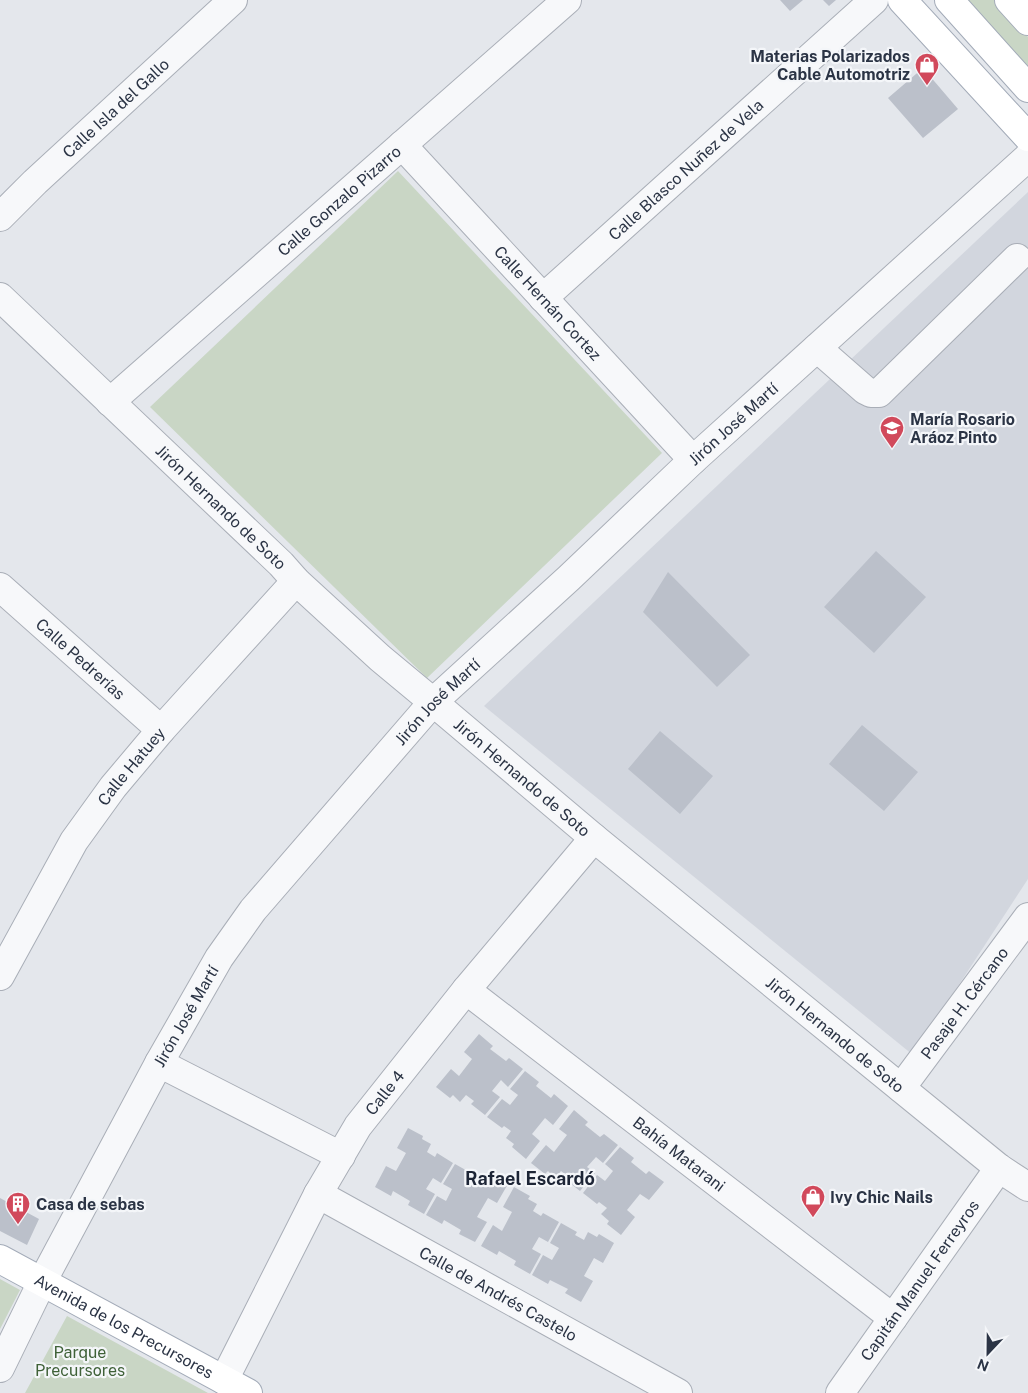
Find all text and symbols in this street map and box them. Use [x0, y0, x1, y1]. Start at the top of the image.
place label: Materias Polarizados Cable Automotriz [750, 47, 910, 84]
shop icon: Materias Polarizados Cable Automotriz [914, 52, 940, 86]
street label: Calle Isla del Gallo [58, 54, 173, 162]
street label: Calle Blasco Nuñez de Vela [604, 95, 767, 244]
street label: Calle Gonzalo Pizarro [273, 141, 405, 260]
street label: Calle Hernán Cortez [490, 242, 606, 364]
street label: Jirón José Martí [684, 378, 782, 469]
place label: María Rosario Aráoz Pinto [910, 410, 1015, 447]
school or university icon: María Rosario Aráoz Pinto [879, 415, 905, 449]
street label: Jirón Hernando de Soto [152, 441, 290, 573]
street label: Calle Pedrerías [32, 614, 129, 703]
street label: Jirón José Martí [391, 654, 485, 749]
street label: Jirón Hernando de Soto [450, 714, 594, 840]
street label: Calle Hatuey [93, 723, 169, 809]
street label: Pasaje H. Cércano [916, 943, 1012, 1063]
street label: Jirón José Martí [149, 961, 223, 1070]
street label: Jirón Hernando de Soto [762, 973, 908, 1096]
street label: Calle 4 [361, 1066, 408, 1119]
street label: Bahía Matarani [629, 1112, 729, 1195]
district label: Rafael Escardó [465, 1168, 595, 1189]
shop icon: Ivy Chic Nails [800, 1184, 826, 1218]
place label: Ivy Chic Nails [830, 1188, 933, 1207]
building icon: Casa de sebas [5, 1191, 31, 1225]
place label: Casa de sebas [36, 1195, 145, 1214]
street label: Capitán Manuel Ferreyros [856, 1196, 983, 1364]
street label: Calle de Andrés Castelo [416, 1242, 581, 1345]
street label: Avenida de los Precursores [31, 1270, 217, 1382]
north arrow [963, 1328, 1013, 1378]
park label: Parque Precursores [35, 1343, 125, 1380]
text: N [975, 1356, 991, 1375]

